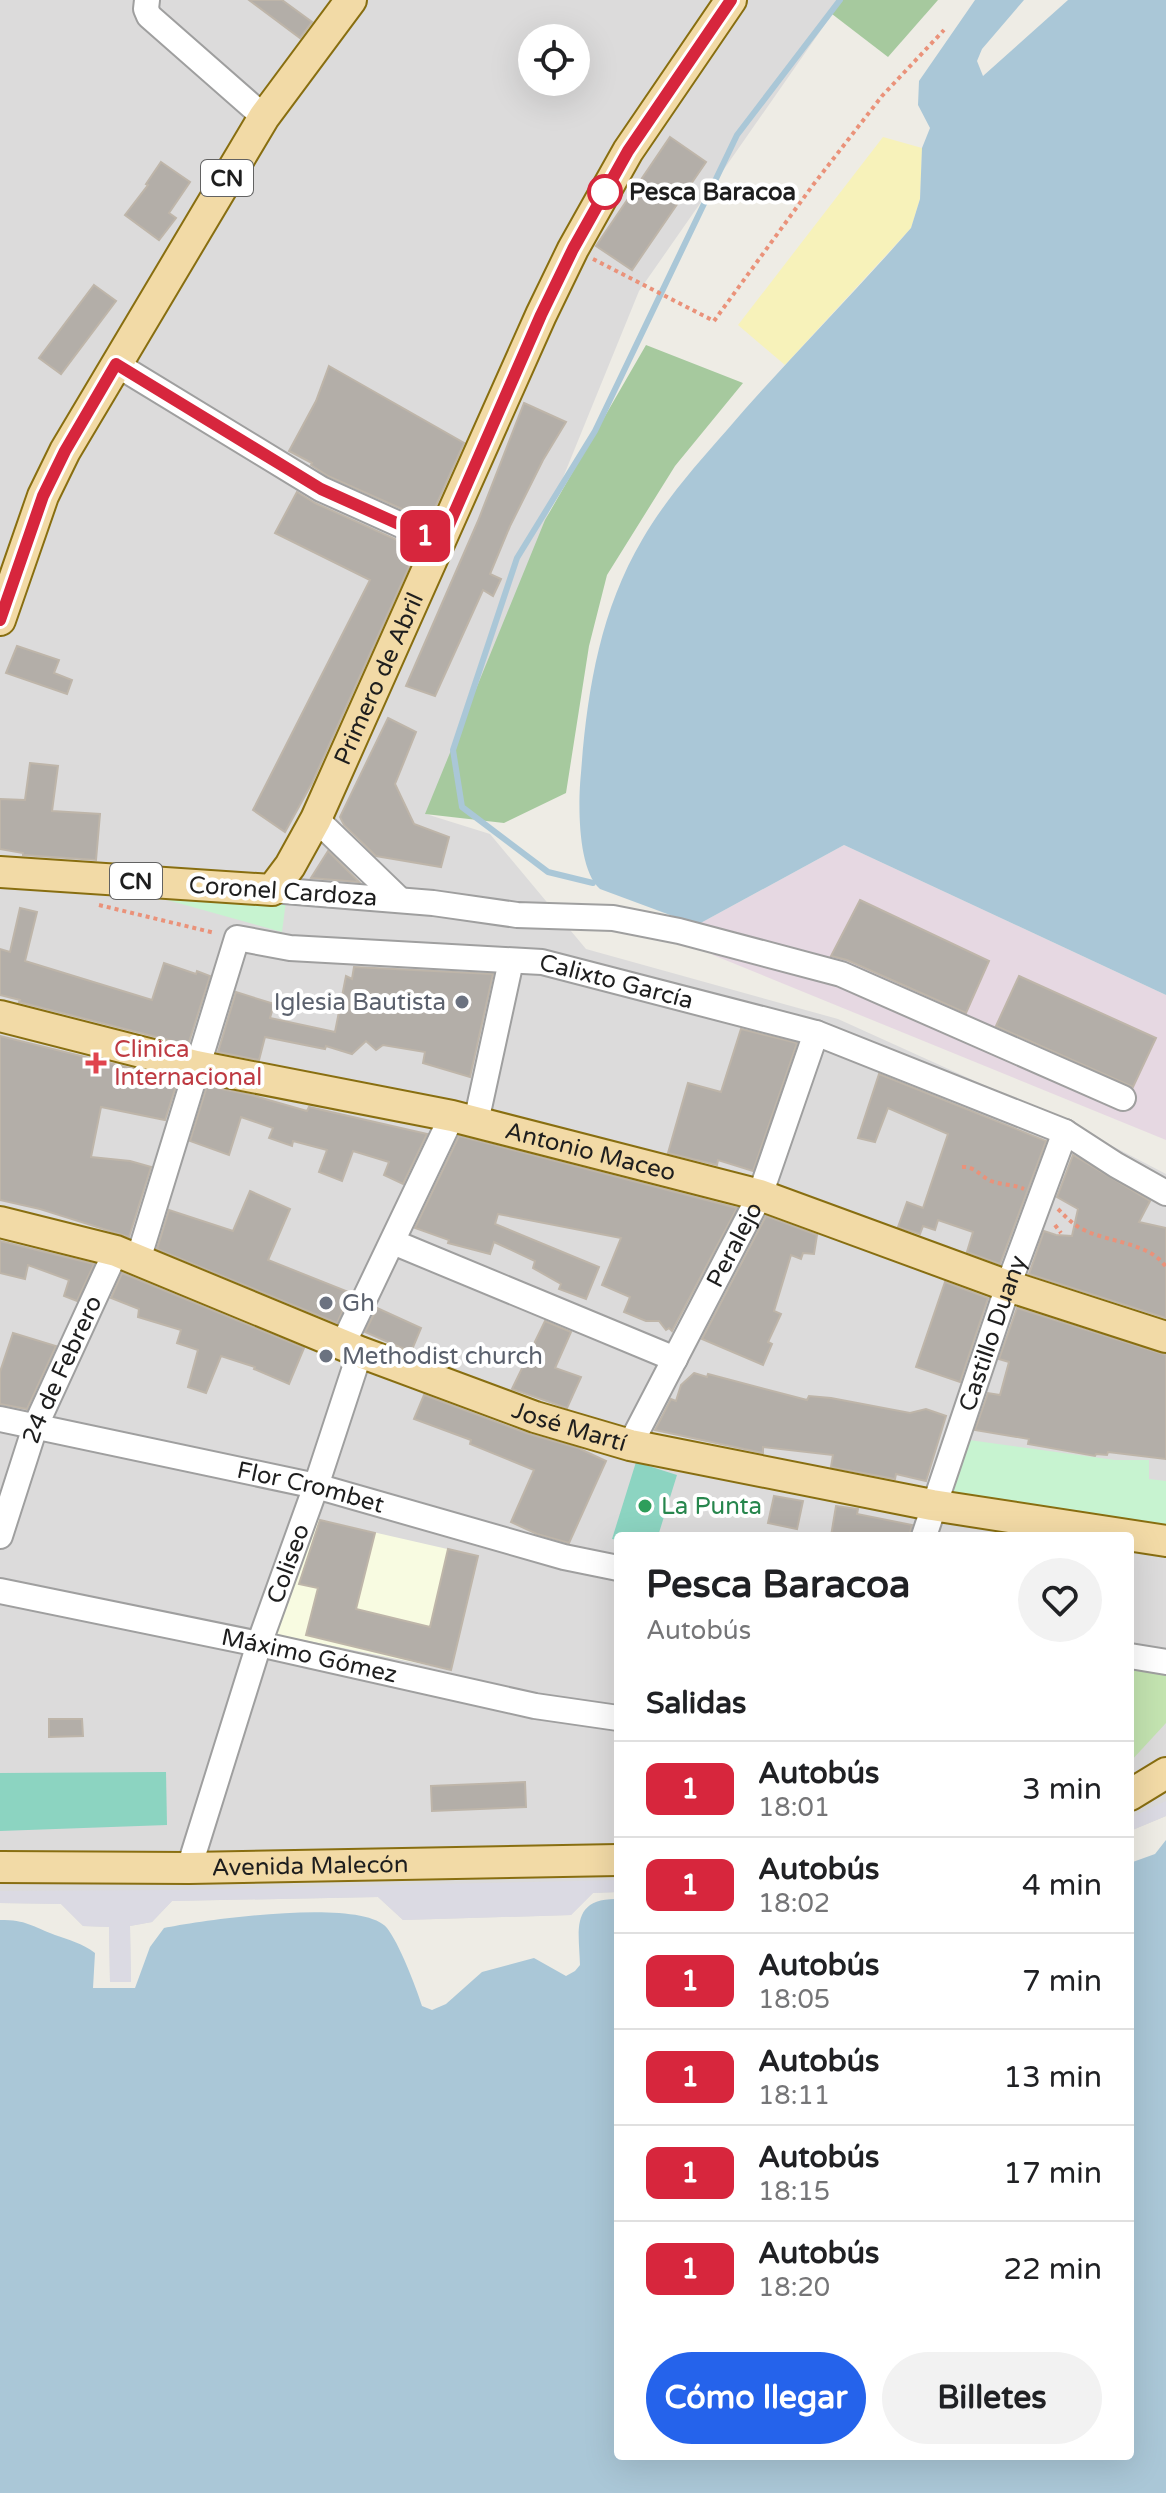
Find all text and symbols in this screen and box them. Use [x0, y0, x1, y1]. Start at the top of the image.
map controls [518, 24, 590, 96]
button: locate [518, 24, 590, 96]
road number: CN [201, 160, 253, 196]
marker: Pesca Baracoa [588, 175, 622, 209]
place label: Pesca Baracoa [629, 178, 796, 207]
line badge: 1 [399, 510, 451, 562]
text: 1 [416, 519, 434, 553]
street label: Primero de Abril [328, 588, 430, 769]
road number: CN [110, 863, 162, 899]
street label: Coronel Cardoza [188, 870, 378, 913]
street label: Calixto García [536, 948, 696, 1016]
place label: Iglesia Bautista [274, 988, 446, 1017]
marker: Iglesia Bautista [453, 993, 471, 1011]
place label: Clinica Internacional [114, 1035, 262, 1092]
marker: Clinica Internacional [85, 1052, 107, 1074]
street label: Antonio Maceo [502, 1116, 679, 1188]
street label: Peralejo [701, 1197, 769, 1292]
street label: Castillo Duany [953, 1251, 1033, 1415]
place label: Gh [342, 1289, 375, 1318]
street label: 24 de Febrero [17, 1291, 109, 1447]
marker: Gh [317, 1294, 335, 1312]
place label: Methodist church [342, 1342, 543, 1371]
marker: Methodist church [317, 1347, 335, 1365]
street label: José Martí [508, 1396, 630, 1458]
street label: Flor Crombet [234, 1456, 387, 1520]
place label: La Punta [661, 1492, 762, 1521]
marker: La Punta [636, 1497, 654, 1515]
street label: Coliseo [261, 1520, 316, 1608]
button: heart [1018, 1558, 1102, 1642]
text: Pesca Baracoa [646, 1562, 910, 1608]
text: Autobús [646, 1615, 751, 1646]
street label: Máximo Gómez [219, 1623, 400, 1690]
text: Salidas [646, 1685, 746, 1722]
text: Autobús [758, 1755, 879, 1792]
text: 3 min [1022, 1771, 1102, 1808]
text: 1 [681, 1772, 699, 1806]
text: 18:01 [758, 1792, 830, 1823]
street label: Avenida Malecón [211, 1850, 409, 1883]
text: Autobús [758, 1851, 879, 1888]
text: 4 min [1022, 1867, 1102, 1904]
text: 1 [681, 1868, 699, 1902]
text: 18:02 [758, 1888, 830, 1919]
text: Autobús [758, 1947, 879, 1984]
text: 7 min [1022, 1963, 1102, 2000]
text: 1 [681, 1964, 699, 1998]
text: 18:05 [758, 1984, 830, 2015]
text: Autobús [758, 2043, 879, 2080]
text: 13 min [1003, 2059, 1102, 2096]
text: 1 [681, 2060, 699, 2094]
text: 18:11 [758, 2080, 830, 2111]
text: Autobús [758, 2139, 879, 2176]
text: 17 min [1003, 2155, 1102, 2192]
text: 1 [681, 2156, 699, 2190]
text: 18:15 [758, 2176, 830, 2207]
text: Autobús [758, 2235, 879, 2272]
text: 22 min [1003, 2251, 1102, 2288]
text: 1 [681, 2252, 699, 2286]
text: 18:20 [758, 2272, 830, 2303]
button: Cómo llegar [646, 2352, 866, 2444]
button: Billetes [882, 2352, 1102, 2444]

